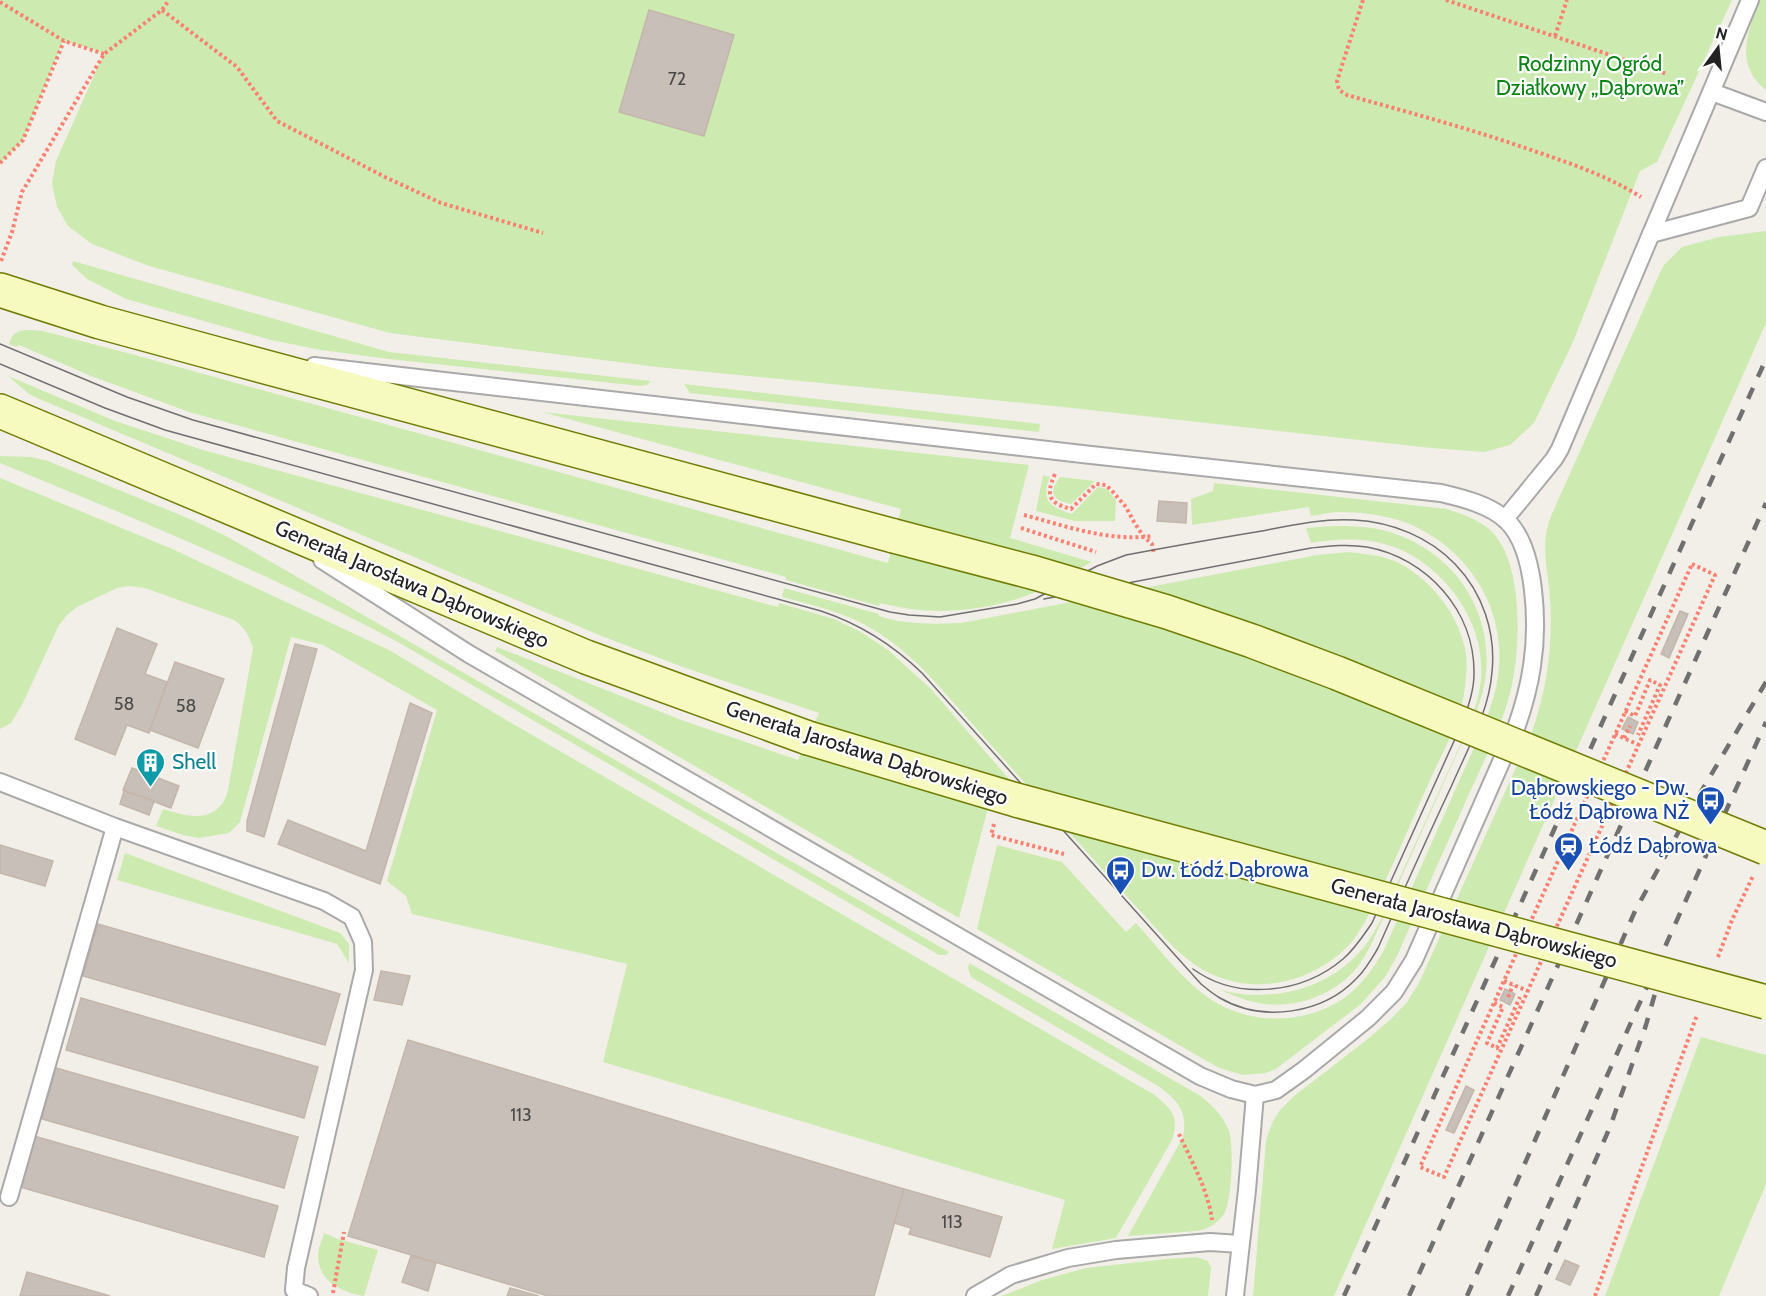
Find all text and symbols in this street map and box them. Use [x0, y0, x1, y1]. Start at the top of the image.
north arrow [1688, 18, 1748, 78]
text: N [1714, 23, 1730, 45]
park label: Rodzinny Ogród Działkowy „Dąbrowa” [1496, 51, 1684, 100]
house number: 72 [668, 68, 686, 90]
street label: Generała Jarosława Dąbrowskiego [271, 514, 553, 653]
house number: 58 [114, 693, 134, 715]
house number: 58 [176, 695, 196, 717]
street label: Generała Jarosława Dąbrowskiego [723, 695, 1012, 810]
building icon: Shell [135, 746, 167, 788]
place label: Shell [172, 749, 216, 774]
place label: Dąbrowskiego - Dw. Łódź Dąbrowa NŻ [1511, 775, 1689, 824]
bus stop icon: Dąbrowskiego - Dw. Łódź Dąbrowa NŻ [1694, 784, 1726, 826]
station icon: Łódź Dąbrowa [1552, 830, 1584, 872]
place label: Łódź Dąbrowa [1589, 833, 1717, 858]
bus stop icon: Dw. Łódź Dąbrowa [1104, 854, 1136, 896]
place label: Dw. Łódź Dąbrowa [1141, 857, 1309, 882]
street label: Generała Jarosława Dąbrowskiego [1328, 872, 1620, 973]
house number: 113 [510, 1104, 532, 1126]
house number: 113 [941, 1211, 963, 1233]

